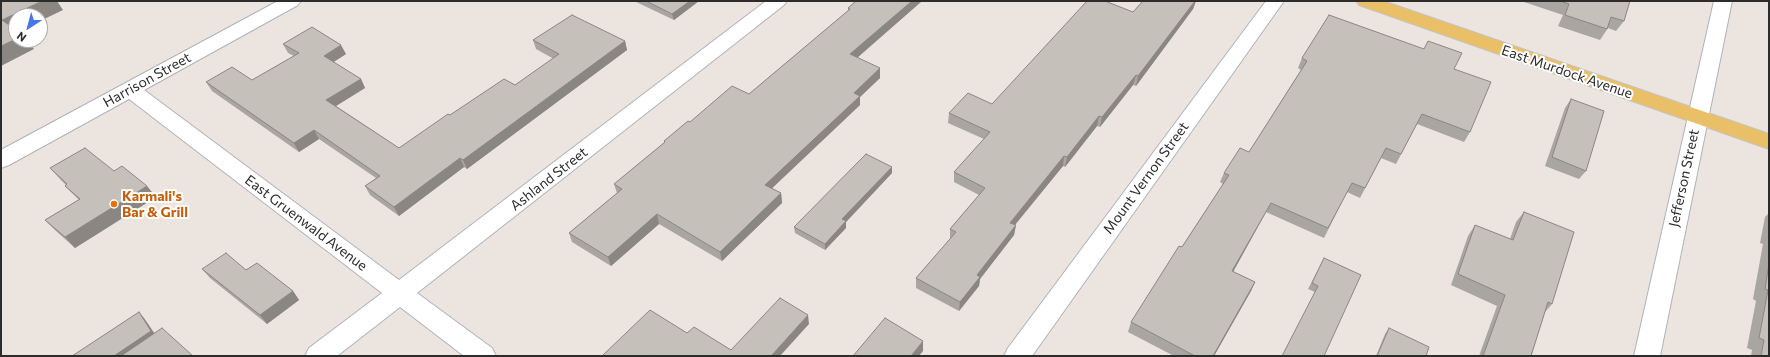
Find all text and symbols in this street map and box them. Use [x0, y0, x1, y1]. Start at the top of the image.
north arrow [8, 8, 48, 48]
text: N [14, 30, 28, 45]
street label: East Murdock Avenue [1499, 42, 1635, 102]
street label: Harrison Street [100, 49, 194, 111]
street label: Mount Vernon Street [1100, 119, 1192, 237]
street label: Jefferson Street [1665, 128, 1703, 228]
street label: Ashland Street [507, 144, 591, 214]
street label: East Gruenwald Avenue [242, 172, 370, 274]
place label: Karmali's Bar & Grill [122, 188, 188, 220]
marker: Karmali's Bar & Grill [109, 199, 119, 209]

